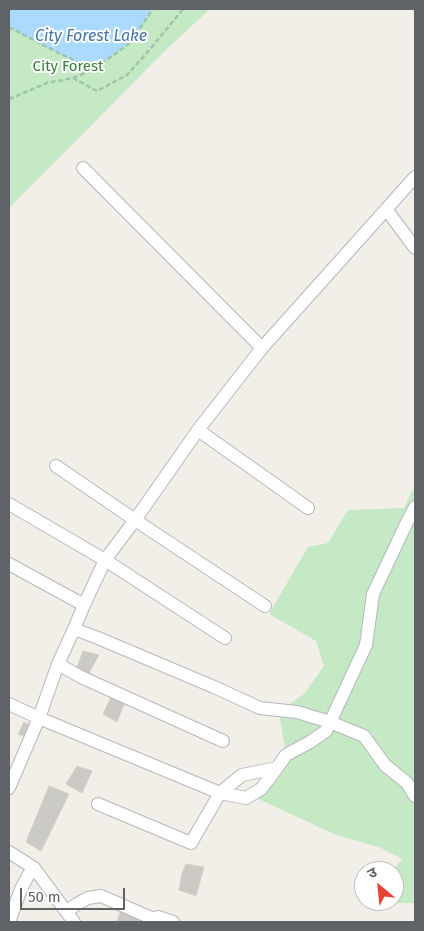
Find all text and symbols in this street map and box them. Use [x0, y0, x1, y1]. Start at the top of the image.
water label: City Forest Lake [35, 27, 147, 47]
park label: City Forest [33, 58, 103, 76]
north arrow [354, 861, 404, 911]
text: उ [365, 864, 380, 883]
scale bar [22, 878, 128, 910]
text: 50 m [28, 888, 61, 906]

